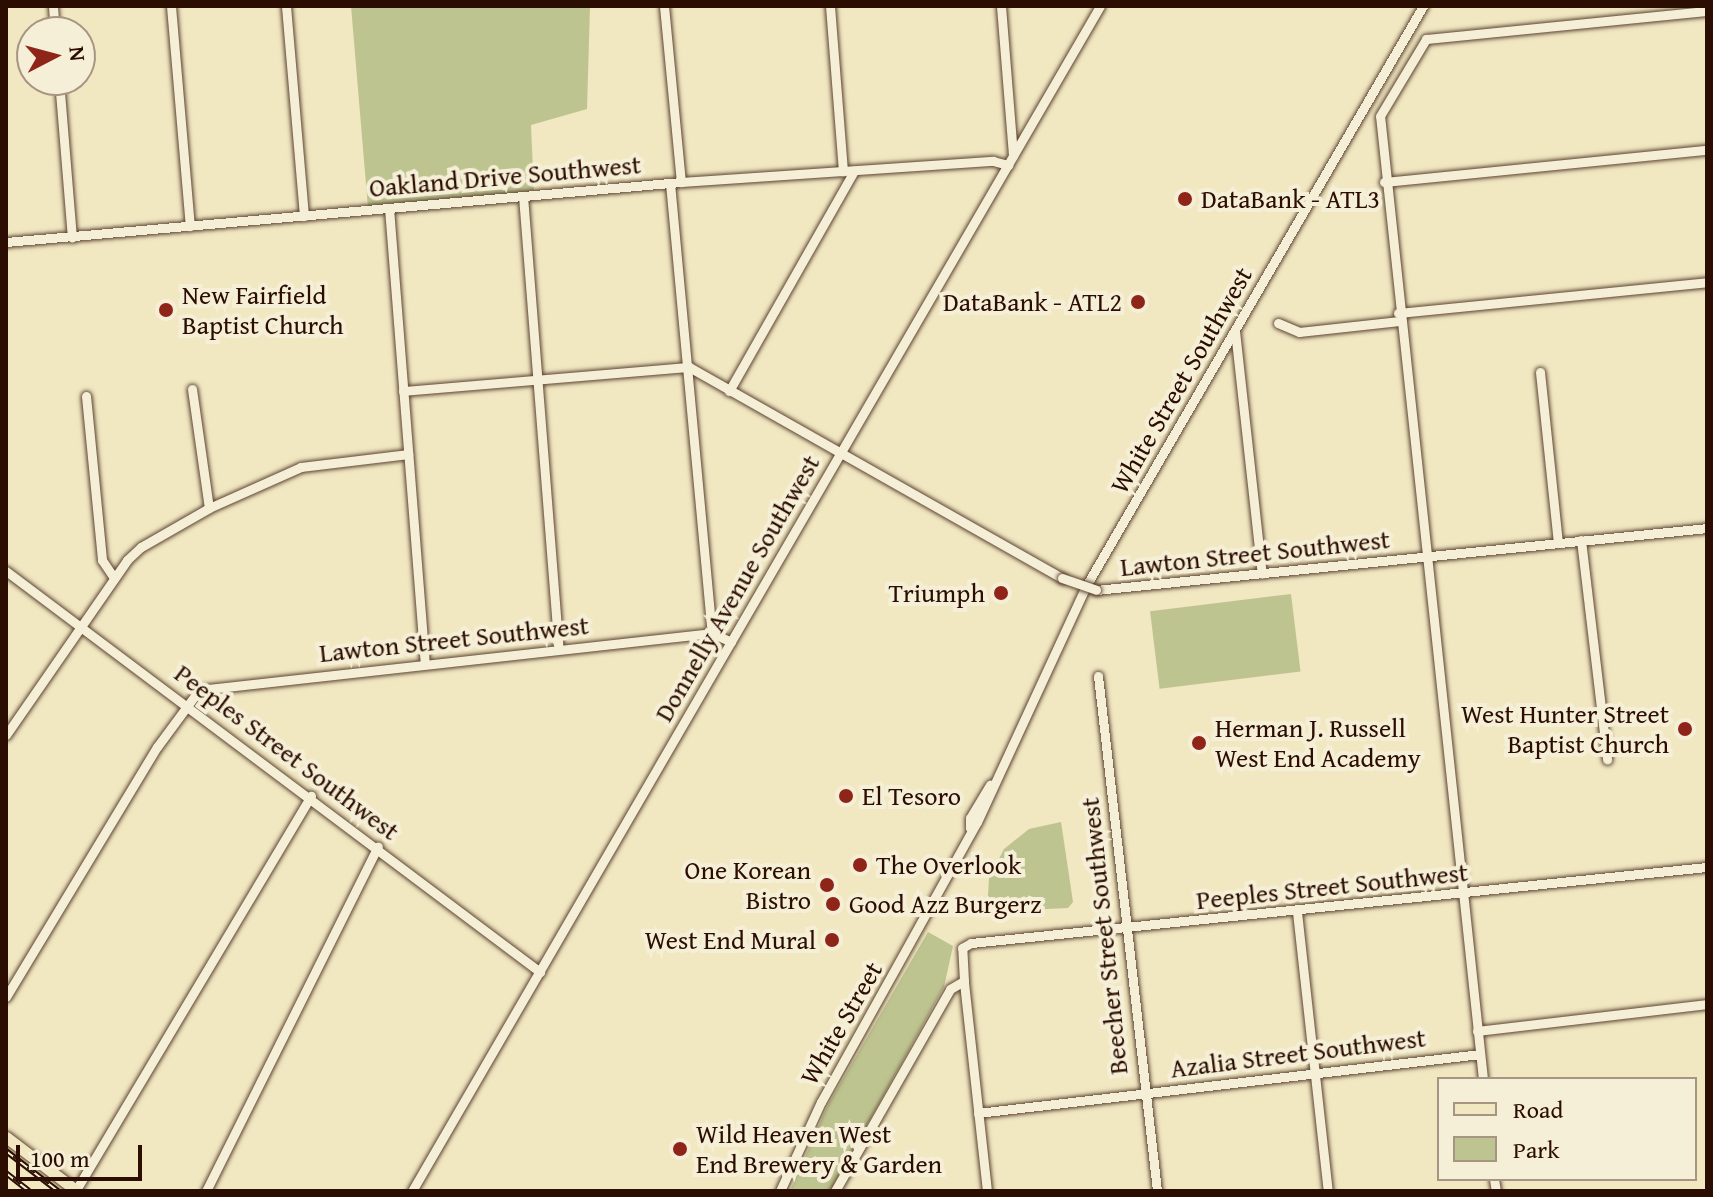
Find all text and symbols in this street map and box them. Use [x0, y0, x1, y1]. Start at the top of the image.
north arrow [16, 16, 96, 96]
text: N [61, 45, 95, 63]
street label: Oakland Drive Southwest [368, 149, 642, 203]
place label: DataBank - ATL3 [1201, 183, 1380, 215]
marker: DataBank - ATL3 [1176, 190, 1194, 208]
street label: White Street Southwest [1103, 261, 1259, 499]
place label: New Fairfield Baptist Church [182, 279, 344, 340]
place label: DataBank - ATL2 [943, 286, 1122, 318]
marker: DataBank - ATL2 [1129, 293, 1147, 311]
marker: New Fairfield Baptist Church [157, 301, 175, 319]
street label: Donnelly Avenue Southwest [648, 449, 826, 727]
street label: Lawton Street Southwest [1119, 523, 1391, 583]
place label: Triumph [888, 577, 985, 609]
marker: Triumph [992, 584, 1010, 602]
street label: Lawton Street Southwest [318, 609, 590, 669]
street label: Peeples Street Southwest [169, 657, 405, 847]
place label: West Hunter Street Baptist Church [1461, 698, 1669, 760]
place label: Herman J. Russell West End Academy [1215, 712, 1421, 774]
marker: West Hunter Street Baptist Church [1676, 720, 1694, 738]
marker: Herman J. Russell West End Academy [1190, 734, 1208, 752]
place label: El Tesoro [862, 780, 961, 812]
marker: El Tesoro [837, 787, 855, 805]
street label: Beecher Street Southwest [1074, 796, 1134, 1076]
place label: The Overlook [876, 849, 1021, 881]
place label: One Korean Bistro [685, 854, 811, 916]
marker: The Overlook [851, 856, 869, 874]
street label: Peeples Street Southwest [1195, 856, 1469, 916]
marker: One Korean Bistro [818, 876, 836, 894]
place label: Good Azz Burgerz [849, 888, 1041, 920]
marker: Good Azz Burgerz [824, 895, 842, 913]
place label: West End Mural [645, 924, 816, 956]
marker: West End Mural [823, 931, 841, 949]
street label: White Street [793, 956, 889, 1090]
street label: Azalia Street Southwest [1169, 1022, 1427, 1084]
legend [1437, 1077, 1697, 1181]
text: Road [1513, 1092, 1563, 1127]
place label: Wild Heaven West End Brewery & Garden [696, 1118, 942, 1180]
scale bar [20, 1129, 146, 1179]
text: Park [1513, 1132, 1559, 1167]
marker: Wild Heaven West End Brewery & Garden [671, 1140, 689, 1158]
text: 100 m [30, 1141, 90, 1176]

